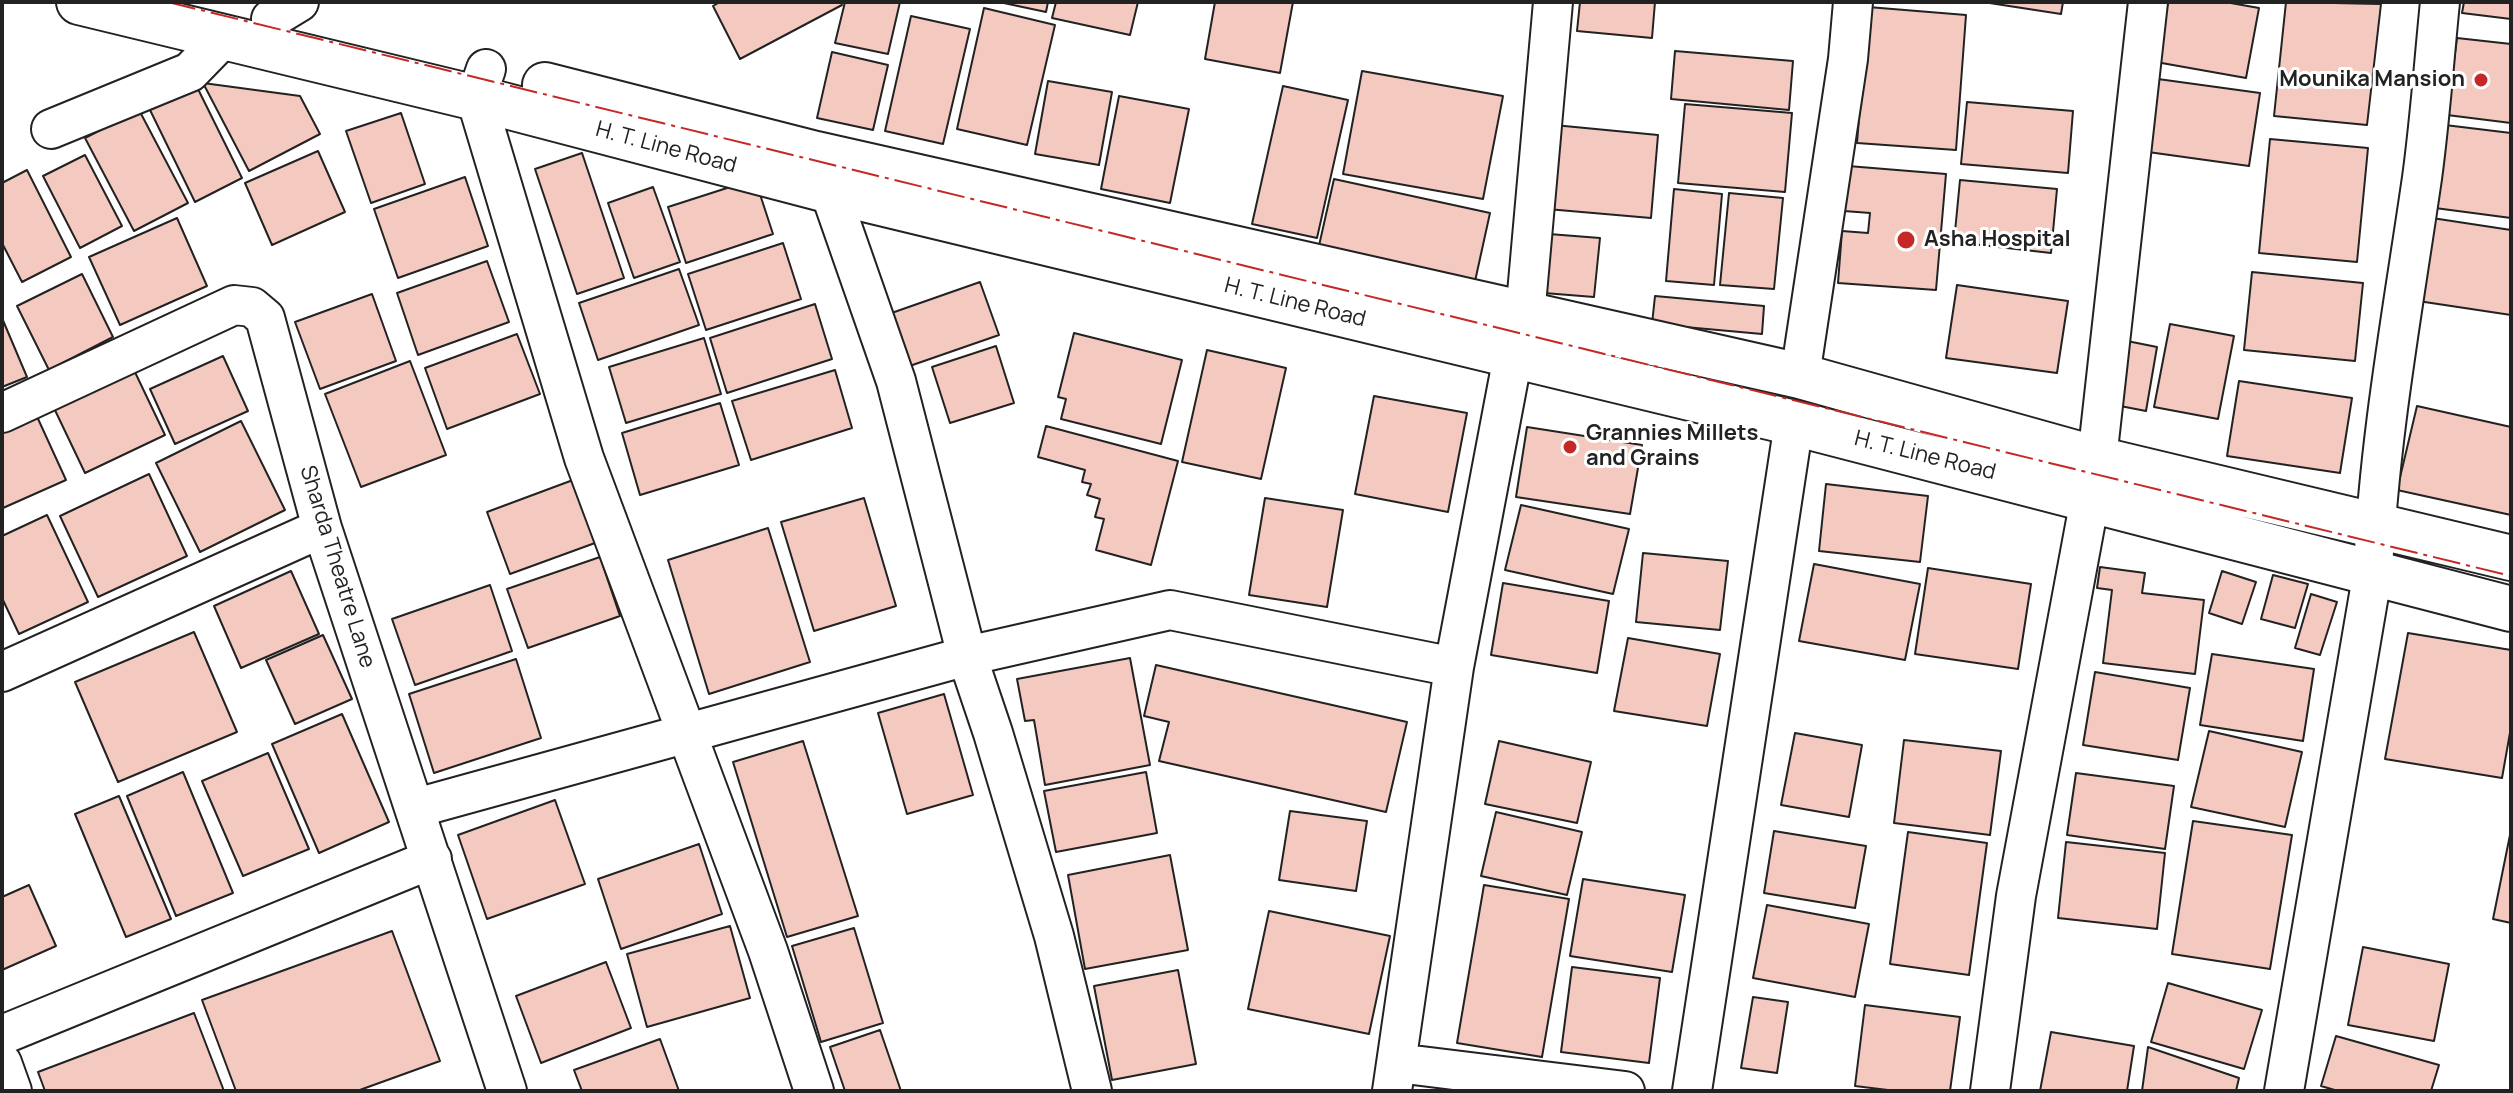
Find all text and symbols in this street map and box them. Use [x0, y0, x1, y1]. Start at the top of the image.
place label: Mounika Mansion [2279, 67, 2465, 93]
marker: Mounika Mansion [2472, 71, 2490, 89]
street label: H. T. Line Road [593, 117, 739, 179]
place label: Asha Hospital [1924, 227, 2071, 253]
marker: Asha Hospital [1895, 229, 1917, 251]
street label: H. T. Line Road [1222, 273, 1368, 333]
place label: Grannies Millets and Grains [1586, 421, 1759, 472]
street label: H. T. Line Road [1852, 426, 1998, 486]
marker: Grannies Millets and Grains [1561, 438, 1579, 456]
street label: Sharda Theatre Lane [294, 463, 380, 671]

